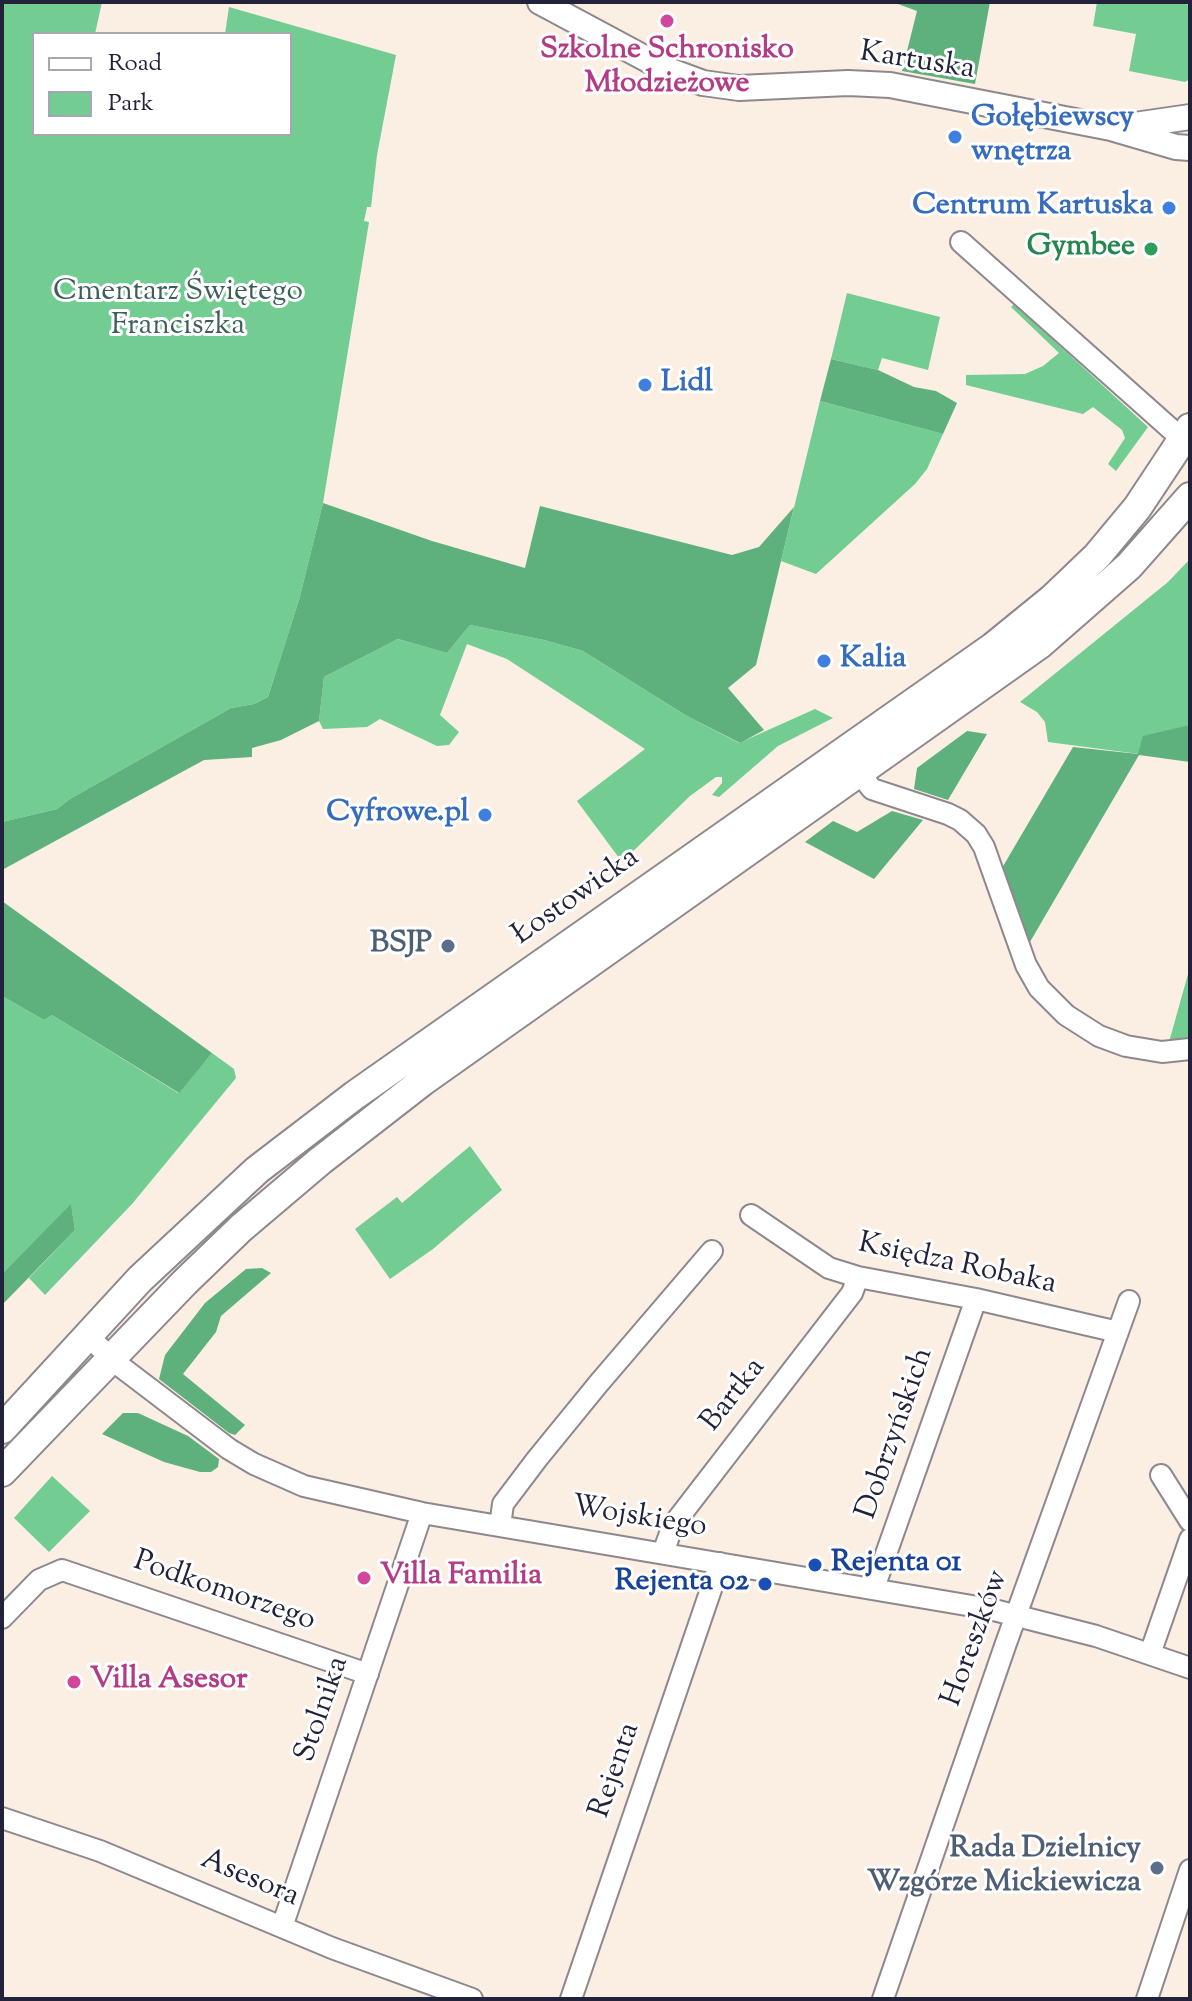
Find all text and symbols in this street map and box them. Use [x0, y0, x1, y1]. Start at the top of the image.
marker: Szkolne Schronisko Młodzieżowe [658, 12, 676, 30]
legend [32, 32, 292, 136]
place label: Szkolne Schronisko Młodzieżowe [540, 34, 794, 104]
street label: Kartuska [857, 36, 977, 90]
text: Road [108, 47, 162, 81]
text: Park [108, 87, 154, 121]
place label: Gołębiewscy wnętrza [971, 102, 1134, 172]
marker: Gołębiewscy wnętrza [946, 128, 964, 146]
place label: Centrum Kartuska [912, 190, 1153, 226]
marker: Centrum Kartuska [1160, 199, 1178, 217]
place label: Gymbee [1027, 231, 1135, 267]
marker: Gymbee [1142, 240, 1160, 258]
park label: Cmentarz Świętego Franciszka [53, 276, 303, 346]
place label: Lidl [661, 367, 713, 403]
marker: Lidl [636, 376, 654, 394]
place label: Kalia [840, 643, 906, 679]
marker: Kalia [815, 652, 833, 670]
place label: Cyfrowe.pl [326, 797, 469, 833]
marker: Cyfrowe.pl [476, 806, 494, 824]
street label: Łostowicka [507, 841, 647, 955]
place label: BSJP [370, 928, 432, 964]
marker: BSJP [439, 937, 457, 955]
street label: Księdza Robaka [855, 1227, 1059, 1305]
street label: Dobrzyńskich [851, 1343, 943, 1525]
street label: Bartka [695, 1352, 775, 1440]
street label: Wojskiego [569, 1491, 709, 1547]
street label: Podkomorzego [128, 1545, 320, 1641]
place label: Rejenta 01 [831, 1547, 961, 1583]
marker: Rejenta 01 [806, 1556, 824, 1574]
place label: Villa Familia [380, 1560, 542, 1596]
place label: Rejenta 02 [615, 1566, 749, 1602]
street label: Horeszków [936, 1566, 1018, 1712]
marker: Villa Familia [355, 1569, 373, 1587]
marker: Rejenta 02 [756, 1575, 774, 1593]
street label: Stolnika [289, 1653, 359, 1767]
place label: Villa Asesor [90, 1664, 247, 1700]
marker: Villa Asesor [65, 1673, 83, 1691]
street label: Rejenta [584, 1719, 650, 1823]
place label: Rada Dzielnicy Wzgórze Mickiewicza [867, 1833, 1141, 1904]
street label: Asesora [194, 1843, 304, 1917]
marker: Rada Dzielnicy Wzgórze Mickiewicza [1148, 1859, 1166, 1877]

